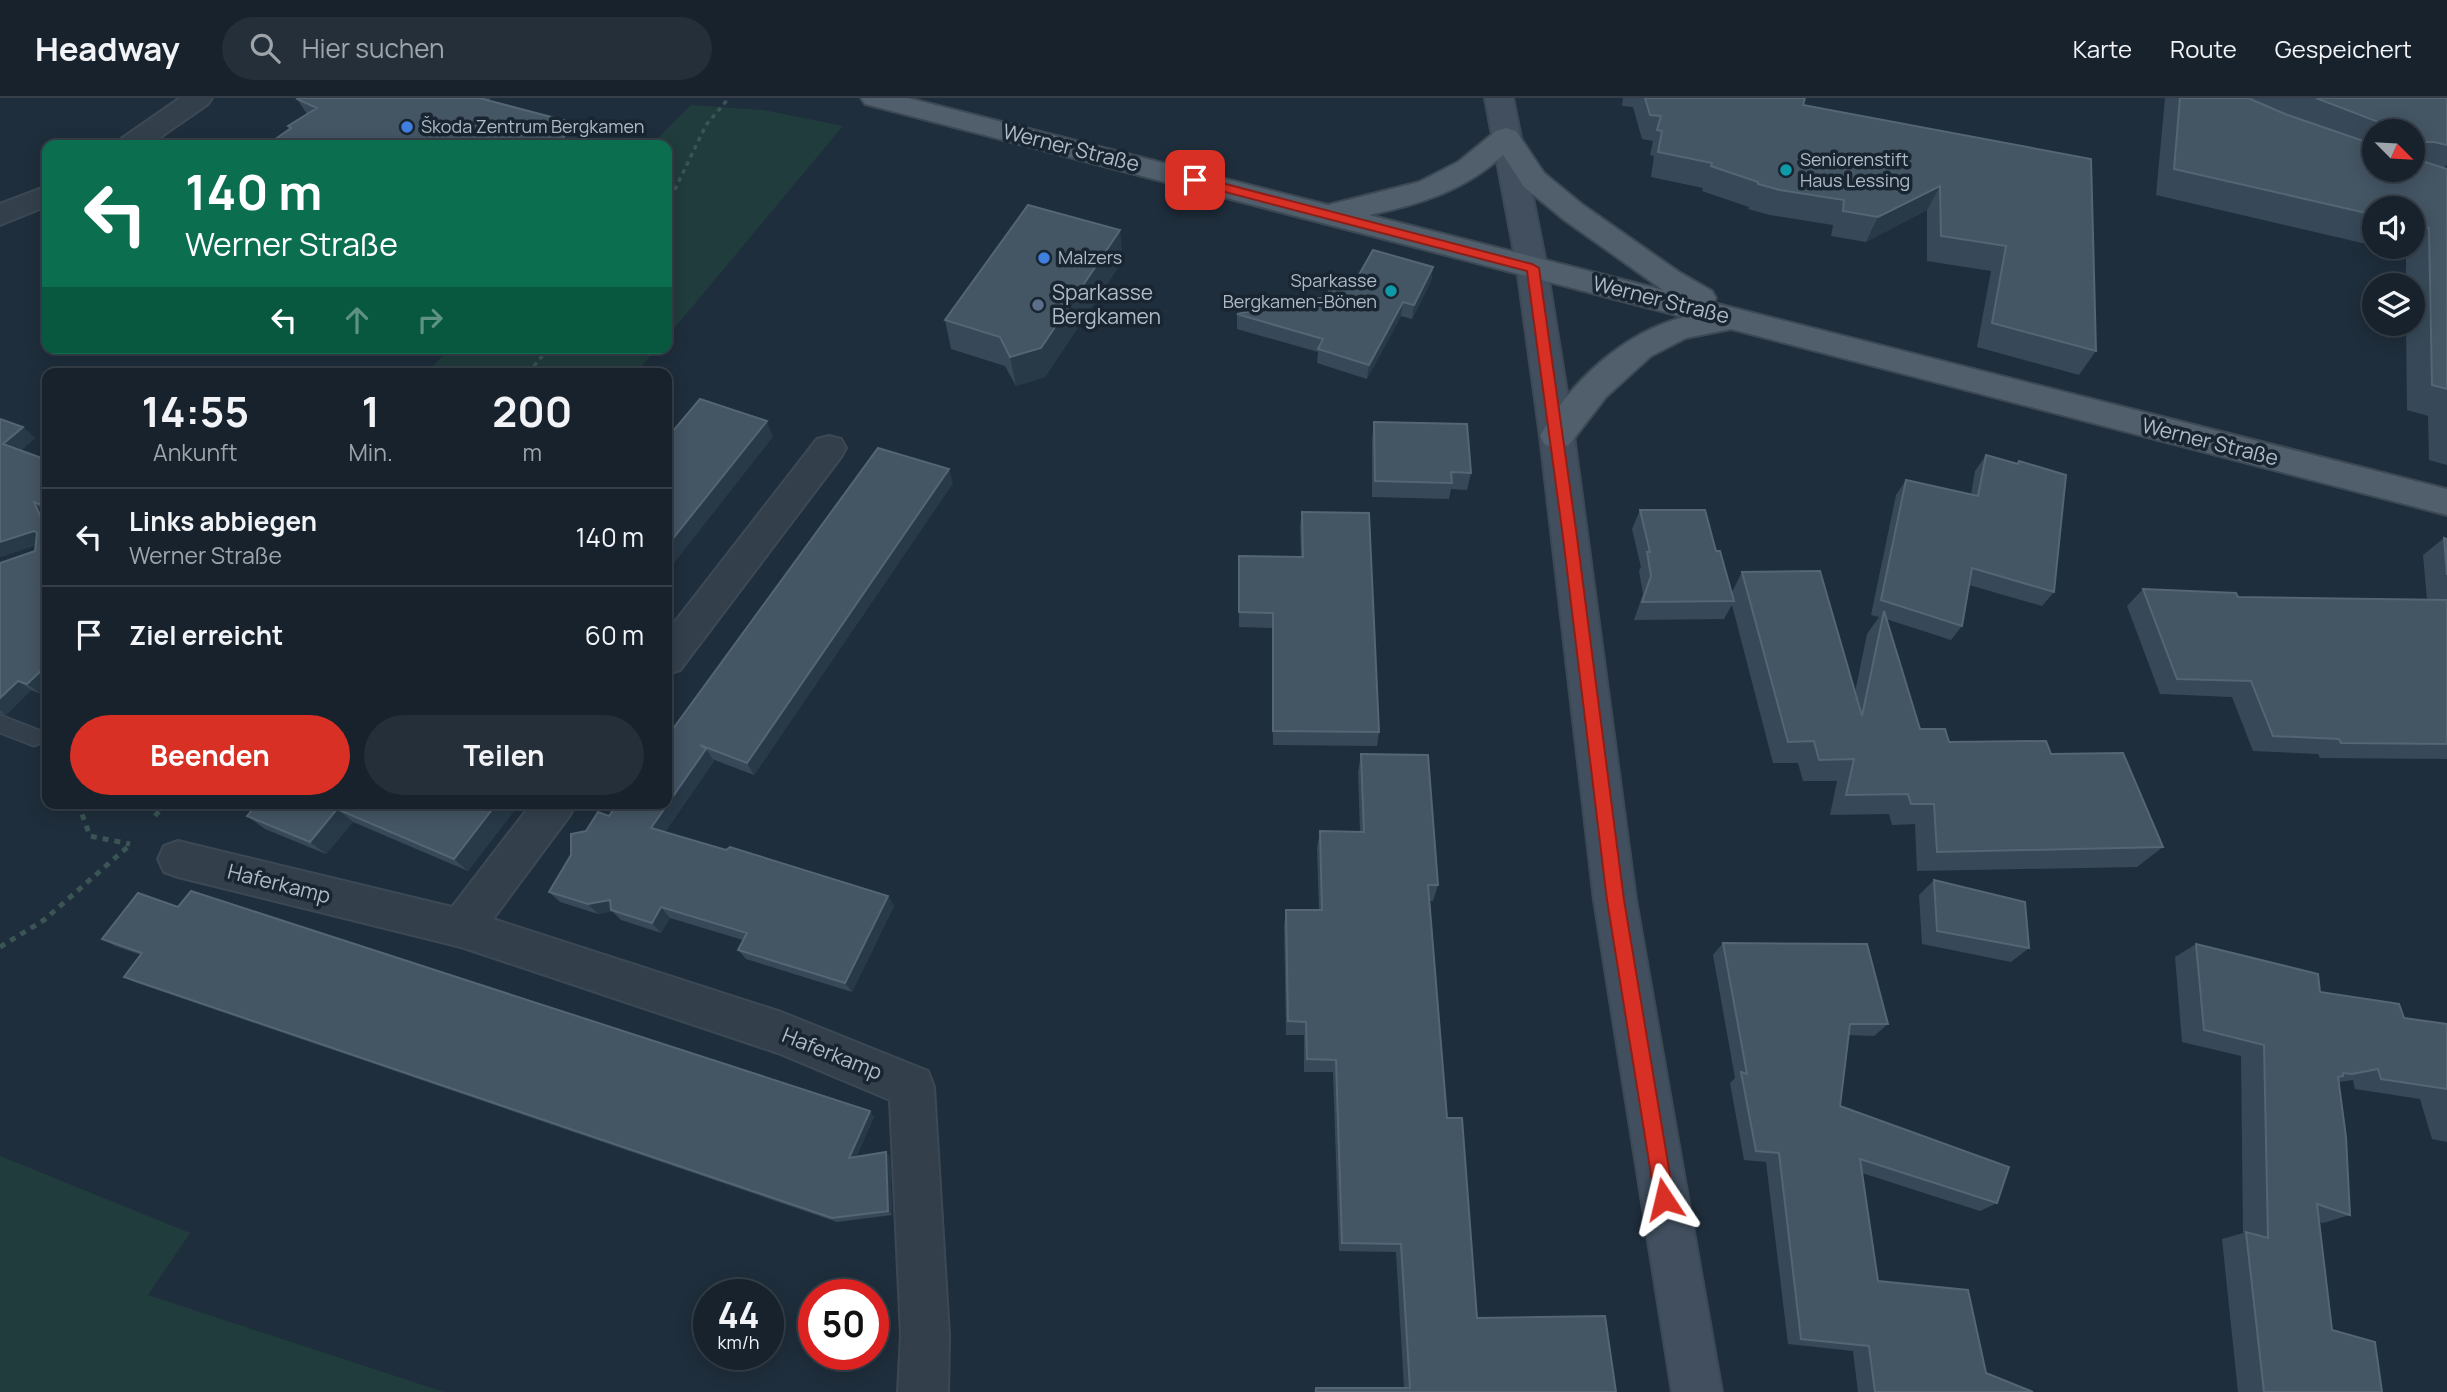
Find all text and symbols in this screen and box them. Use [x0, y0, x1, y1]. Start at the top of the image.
search box [222, 17, 712, 80]
text: Headway [35, 26, 180, 71]
icon: search [246, 29, 284, 67]
text: Hier suchen [302, 30, 445, 66]
text: Karte [2073, 32, 2132, 65]
text: Route [2170, 32, 2237, 65]
text: Gespeichert [2275, 32, 2412, 65]
place label: Škoda Zentrum Bergkamen [421, 114, 644, 138]
street label: Werner Straße [1000, 117, 1142, 178]
marker: Škoda Zentrum Bergkamen [399, 119, 415, 135]
north arrow [2362, 119, 2426, 182]
map controls [2362, 119, 2425, 336]
place label: Seniorenstift Haus Lessing [1800, 147, 1910, 192]
pin [1165, 150, 1225, 210]
text: 140 m [185, 158, 322, 225]
icon: arrive [1176, 161, 1214, 199]
marker: Seniorenstift Haus Lessing [1778, 162, 1794, 178]
icon: left [70, 168, 161, 259]
button: sound [2362, 196, 2425, 259]
text: Werner Straße [185, 222, 398, 266]
place label: Malzers [1058, 245, 1122, 269]
marker: Malzers [1036, 250, 1052, 266]
place label: Sparkasse Bergkamen-Bönen [1223, 268, 1377, 313]
street label: Werner Straße [1590, 269, 1732, 330]
button: layers [2362, 273, 2425, 336]
place label: Sparkasse Bergkamen [1052, 278, 1161, 330]
marker: Sparkasse Bergkamen-Bönen [1383, 283, 1399, 299]
marker: Sparkasse Bergkamen [1030, 297, 1046, 313]
icon: left [265, 301, 303, 339]
icon: ahead [338, 301, 376, 339]
icon: right [411, 301, 449, 339]
text: 14:55 [141, 382, 249, 440]
text: 1 [361, 382, 380, 440]
text: 200 [492, 382, 573, 440]
street label: Werner Straße [2139, 411, 2281, 472]
text: Ankunft [153, 436, 237, 468]
text: Min. [349, 436, 393, 468]
text: m [523, 436, 542, 468]
text: Links abbiegen [129, 503, 317, 539]
icon: left [70, 518, 108, 556]
text: 140 m [575, 519, 644, 555]
text: Werner Straße [129, 539, 282, 571]
icon: arrive [70, 616, 108, 654]
text: Ziel erreicht [129, 617, 283, 653]
text: 60 m [585, 617, 644, 653]
button: Beenden [70, 715, 350, 795]
button: Teilen [364, 715, 644, 795]
street label: Haferkamp [225, 857, 334, 909]
street label: Haferkamp [778, 1020, 886, 1086]
position arrow [1627, 1162, 1701, 1236]
speed limit sign: 50 [798, 1279, 889, 1370]
text: 44 [717, 1291, 760, 1339]
text: km/h [718, 1330, 759, 1354]

